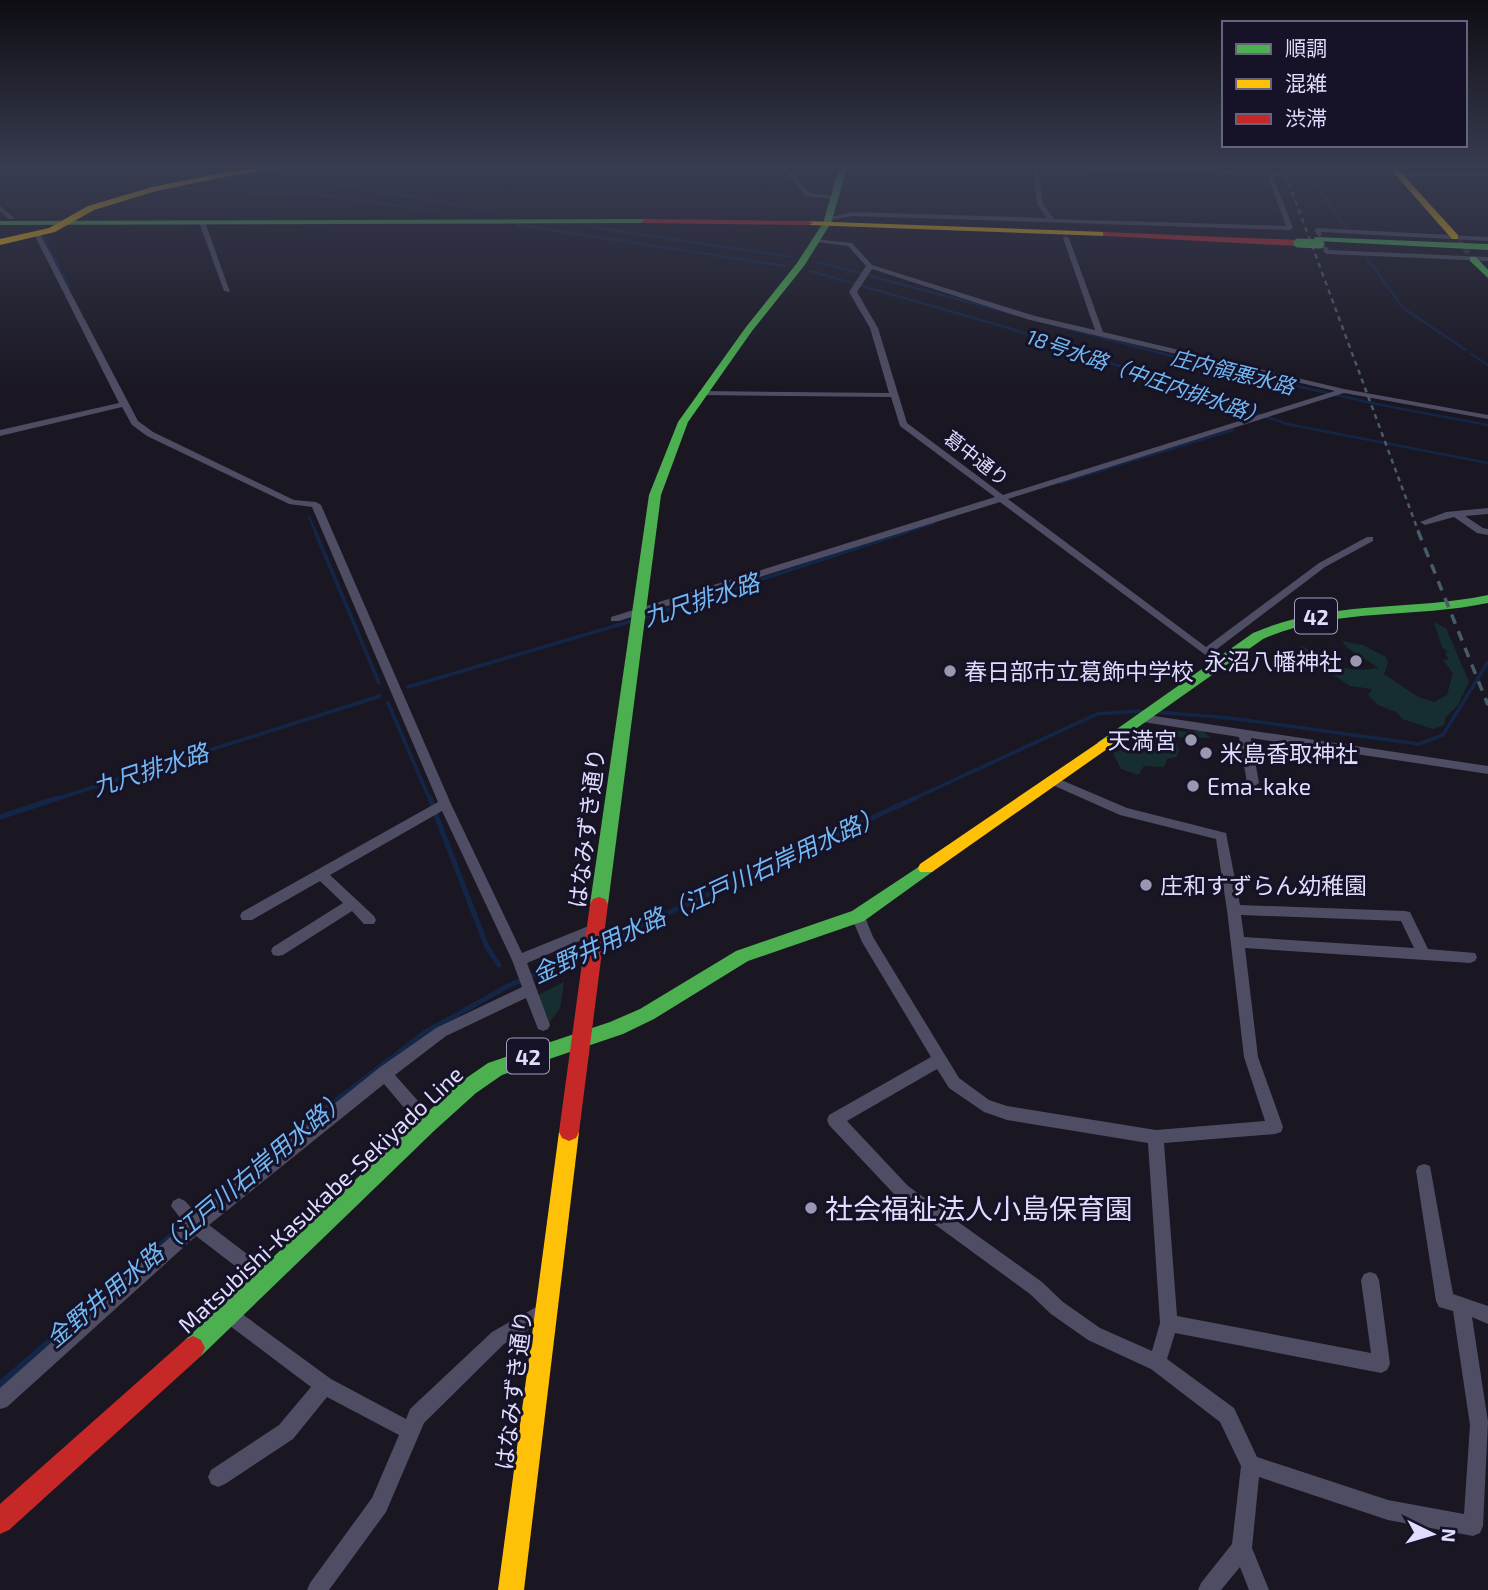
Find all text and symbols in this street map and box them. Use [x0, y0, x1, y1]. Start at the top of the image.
legend [1222, 21, 1467, 147]
text: 順調 [1285, 35, 1327, 60]
text: 混雑 [1285, 70, 1327, 95]
text: 渋滞 [1285, 105, 1327, 130]
water label: 18号水路（中庄内排水路） [1024, 323, 1270, 429]
water label: 庄内領悪水路 [1169, 344, 1299, 399]
street label: 葛中通り [940, 426, 1014, 490]
water label: 九尺排水路 [639, 566, 764, 631]
road number: 42 [1295, 598, 1337, 634]
place label: 永沼八幡神社 [1204, 647, 1342, 675]
marker: 永沼八幡神社 [1348, 653, 1364, 669]
place label: 春日部市立葛飾中学校 [964, 657, 1194, 685]
marker: 春日部市立葛飾中学校 [942, 663, 958, 679]
place label: 天満宮 [1108, 726, 1177, 754]
marker: 天満宮 [1183, 732, 1199, 748]
water label: 九尺排水路 [88, 736, 213, 801]
place label: 米島香取神社 [1220, 739, 1358, 767]
marker: 米島香取神社 [1198, 745, 1214, 761]
street label: はなみずき通り [562, 746, 610, 910]
place label: Ema-kake [1207, 772, 1311, 800]
marker: Ema-kake [1185, 778, 1201, 794]
water label: 金野井用水路（江戸川右岸用水路） [527, 800, 887, 988]
place label: 庄和すずらん幼稚園 [1160, 871, 1367, 899]
marker: 庄和すずらん幼稚園 [1138, 877, 1154, 893]
road number: 42 [507, 1038, 549, 1074]
street label: Matsubishi-Kasukabe-Sekiyado Line [172, 1059, 468, 1339]
water label: 金野井用水路（江戸川右岸用水路） [40, 1083, 352, 1353]
place label: 社会福祉法人小島保育園 [825, 1191, 1133, 1225]
marker: 社会福祉法人小島保育園 [803, 1200, 819, 1216]
street label: はなみずき通り [489, 1308, 537, 1472]
north arrow [1397, 1499, 1467, 1569]
text: N [1437, 1528, 1461, 1543]

